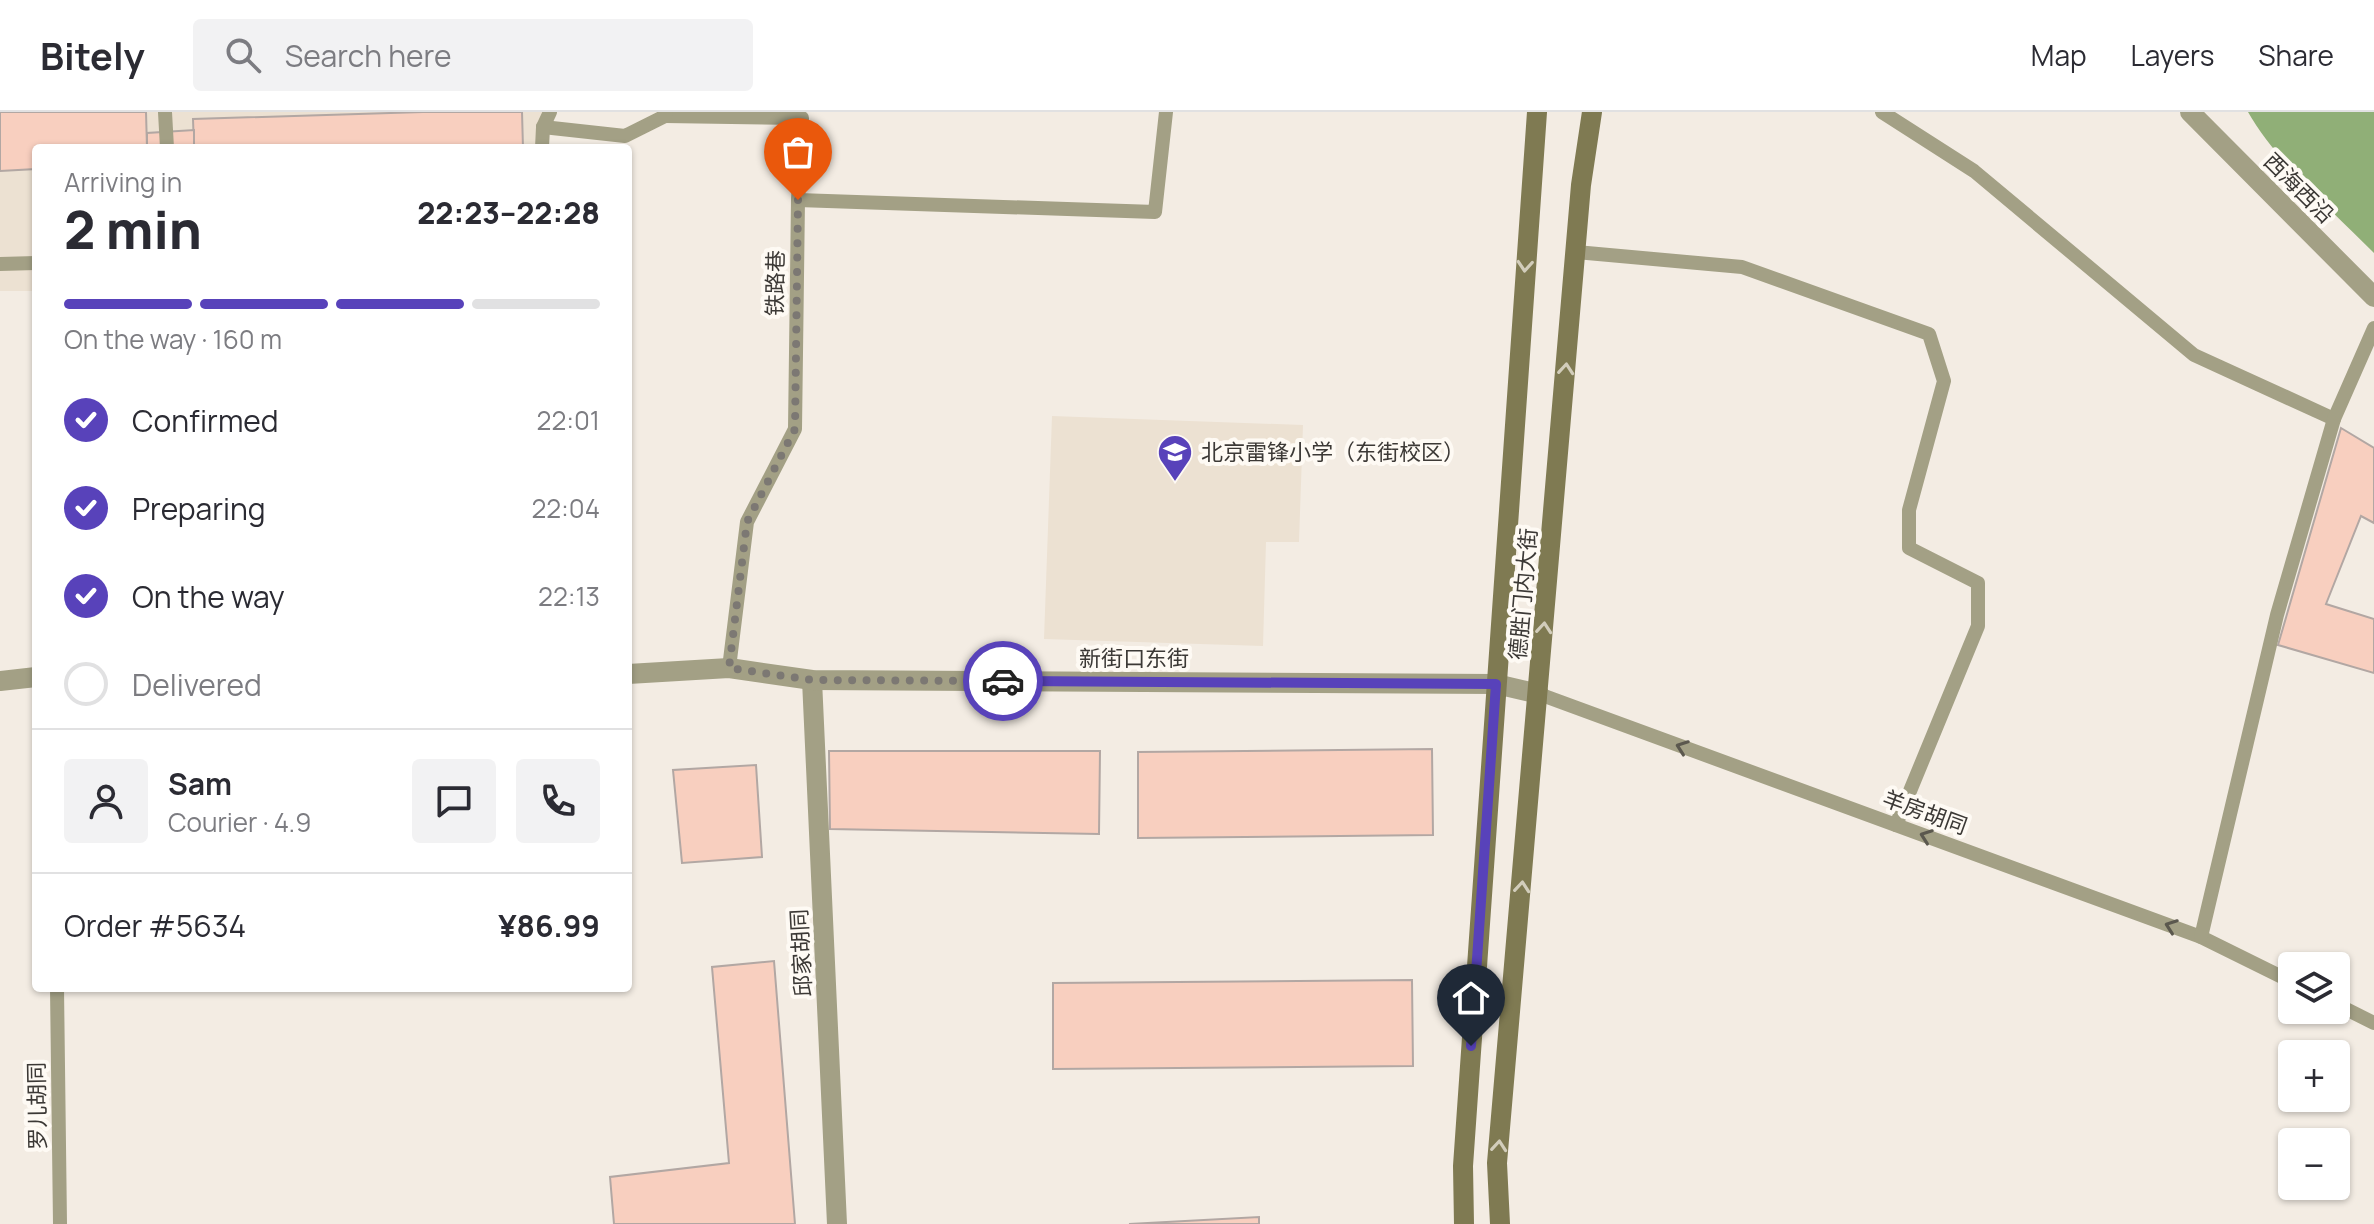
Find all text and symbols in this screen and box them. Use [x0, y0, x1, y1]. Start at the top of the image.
search box [193, 19, 753, 91]
text: Bitely [40, 29, 145, 81]
icon: search [221, 33, 265, 77]
text: Search here [285, 35, 452, 76]
text: Map [2031, 36, 2087, 74]
text: Layers [2131, 36, 2214, 74]
text: Share [2258, 36, 2334, 74]
pin [764, 118, 832, 200]
icon: bag [776, 130, 820, 174]
street label: 西海西沿 [2257, 146, 2341, 230]
text: Arriving in [64, 164, 182, 200]
text: 22:23–22:28 [417, 192, 600, 233]
text: 2 min [64, 194, 202, 265]
street label: 铁路巷 [759, 250, 791, 316]
one-way arrow [1517, 260, 1534, 273]
text: On the way · 160 m [64, 321, 282, 357]
one-way arrow [1557, 362, 1574, 375]
icon: check [64, 398, 108, 442]
text: Confirmed [132, 400, 279, 441]
text: 22:01 [537, 402, 600, 438]
school or university icon: 北京雷锋小学（东街校区） [1156, 433, 1194, 483]
place label: 北京雷锋小学（东街校区） [1201, 437, 1465, 467]
icon: check [64, 486, 108, 530]
text: Preparing [132, 488, 266, 529]
text: 22:04 [531, 490, 600, 526]
street label: 德胜门内大街 [1502, 527, 1544, 661]
icon: check [64, 574, 108, 618]
text: On the way [132, 576, 285, 617]
text: 22:13 [538, 578, 600, 614]
one-way arrow [1535, 621, 1552, 634]
courier [963, 641, 1043, 721]
street label: 新街口东街 [1079, 643, 1189, 673]
icon: car [981, 659, 1025, 703]
text: Delivered [132, 664, 262, 705]
one-way arrow [1676, 740, 1690, 757]
button: person [64, 759, 148, 843]
button: chat [412, 759, 496, 843]
button: phone [516, 759, 600, 843]
text: Sam [168, 763, 232, 804]
street label: 羊房胡同 [1879, 783, 1971, 841]
text: Courier · 4.9 [168, 804, 311, 840]
one-way arrow [1920, 830, 1934, 846]
one-way arrow [1513, 880, 1530, 893]
text: Order #5634 [64, 905, 246, 946]
text: ¥86.99 [498, 905, 600, 946]
street label: 邱家胡同 [784, 908, 818, 998]
one-way arrow [2164, 919, 2178, 936]
map controls [2278, 952, 2350, 1200]
button: layers [2278, 952, 2350, 1024]
pin [1437, 964, 1505, 1046]
icon: home [1449, 976, 1493, 1020]
button: + [2278, 1040, 2350, 1112]
street label: 罗儿胡同 [21, 1062, 53, 1150]
button: − [2278, 1128, 2350, 1200]
one-way arrow [1490, 1139, 1507, 1152]

